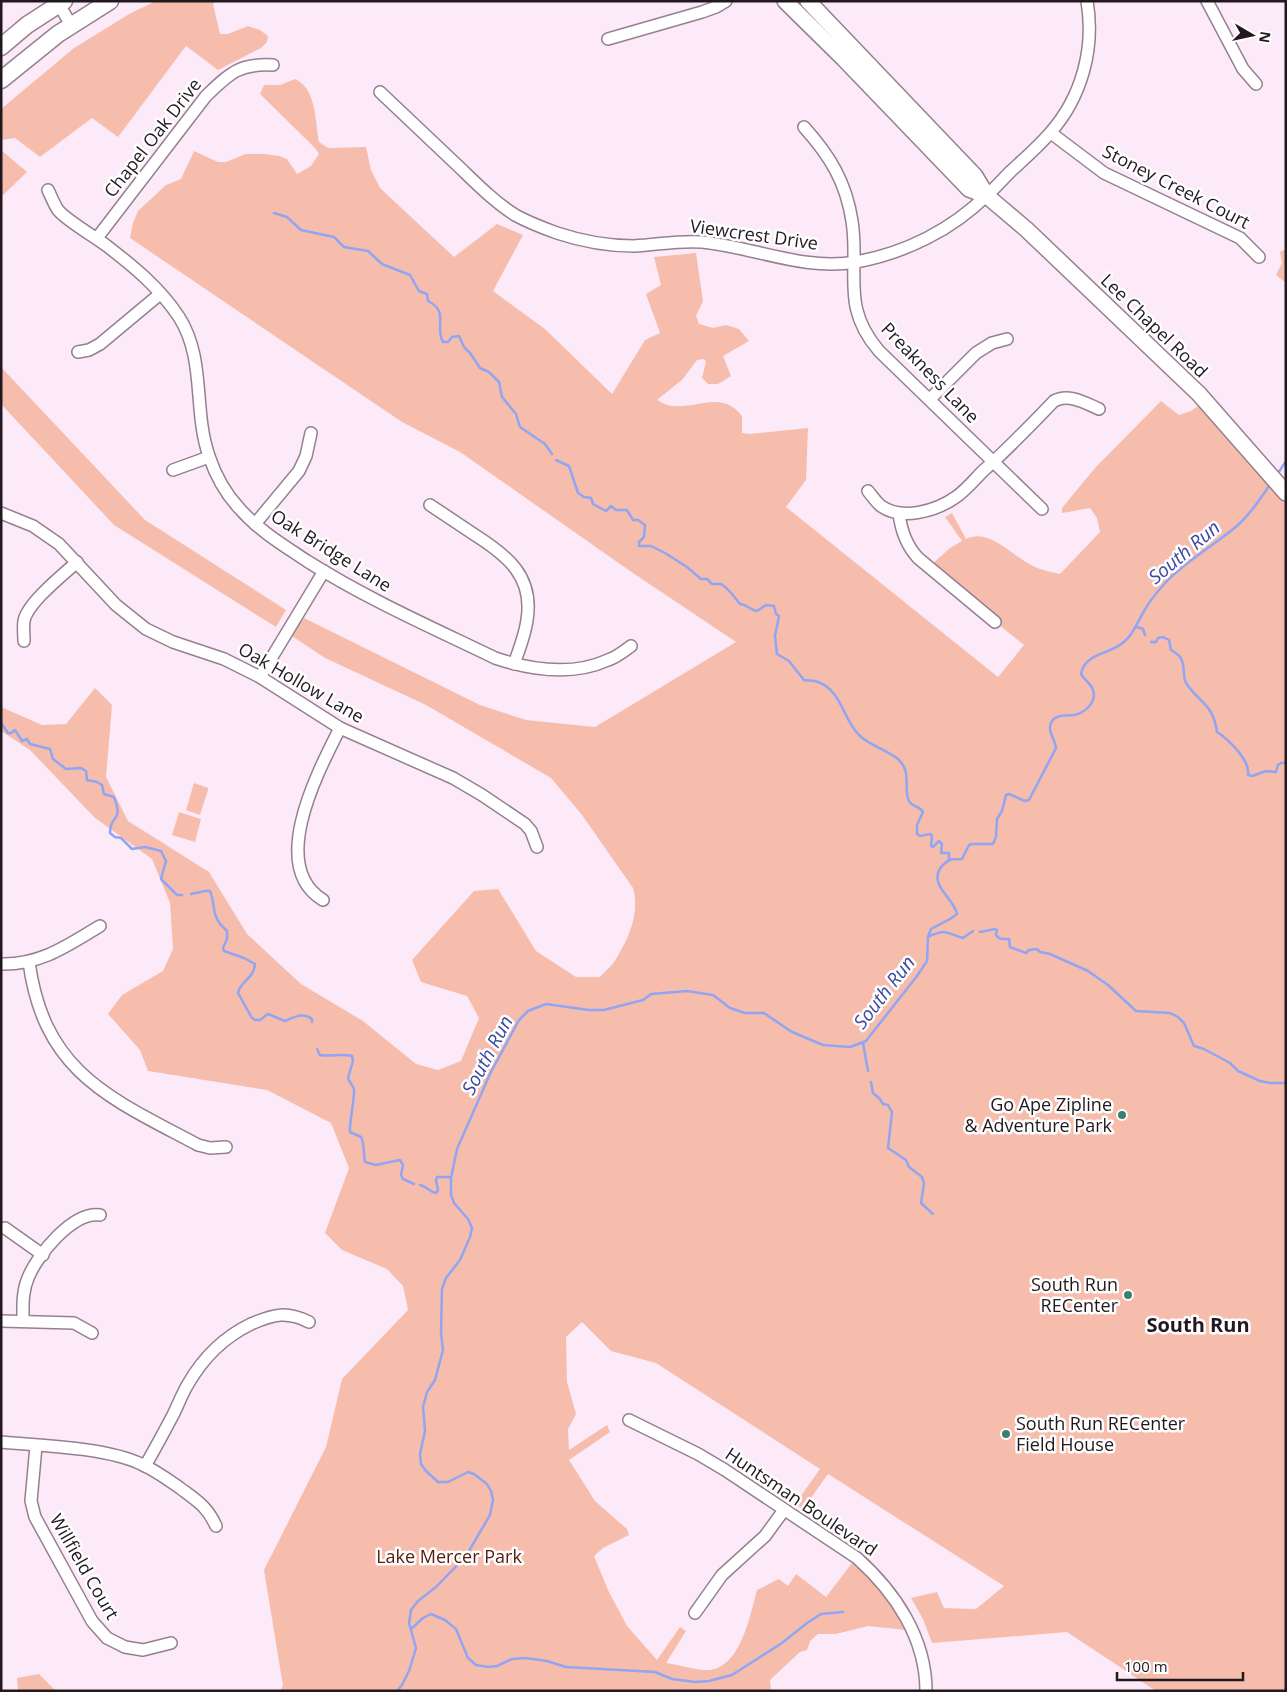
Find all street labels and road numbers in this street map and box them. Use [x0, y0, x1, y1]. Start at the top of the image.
street label: Chapel Oak Drive [98, 73, 206, 202]
street label: Stoney Creek Court [1099, 139, 1254, 234]
street label: Viewcrest Drive [689, 213, 820, 255]
street label: Lee Chapel Road [1096, 268, 1213, 383]
street label: Preakness Lane [876, 317, 985, 428]
street label: Oak Bridge Lane [267, 503, 396, 597]
street label: Oak Hollow Lane [234, 636, 369, 728]
street label: Huntsman Boulevard [721, 1441, 882, 1561]
street label: Willfield Court [45, 1509, 125, 1624]

